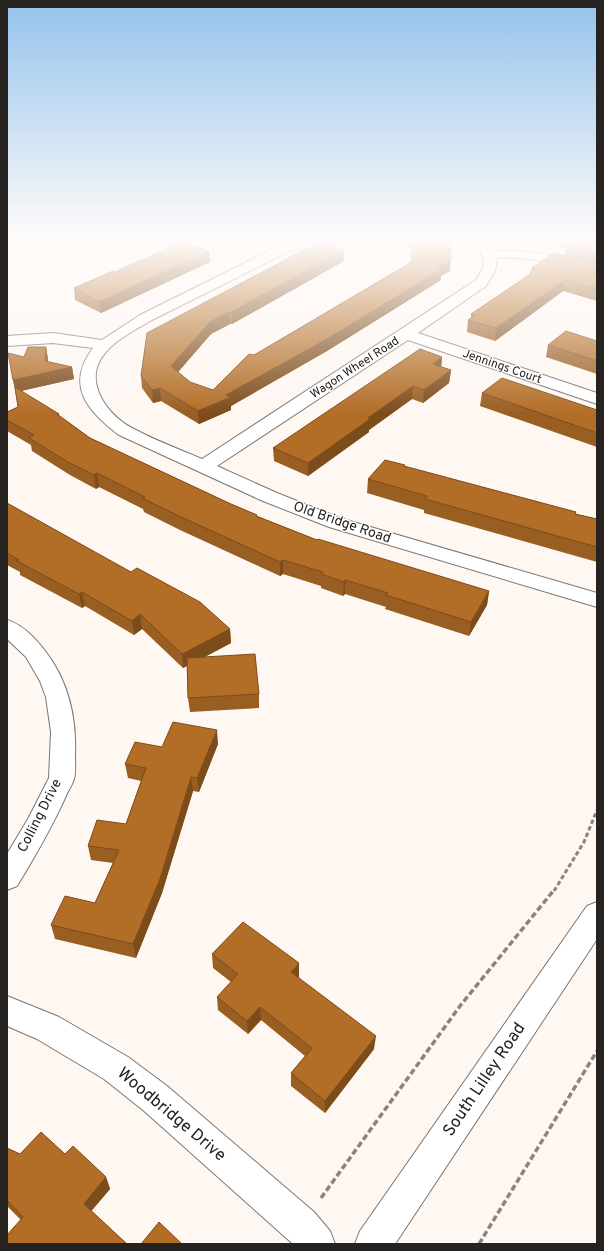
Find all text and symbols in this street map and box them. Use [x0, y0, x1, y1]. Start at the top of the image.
street label: Wagon Wheel Road [308, 333, 402, 403]
street label: Jennings Court [460, 346, 544, 388]
street label: Old Bridge Road [291, 498, 393, 548]
street label: Colling Drive [14, 776, 66, 856]
street label: South Lilley Road [439, 1019, 531, 1141]
street label: Woodbridge Drive [112, 1063, 230, 1167]

